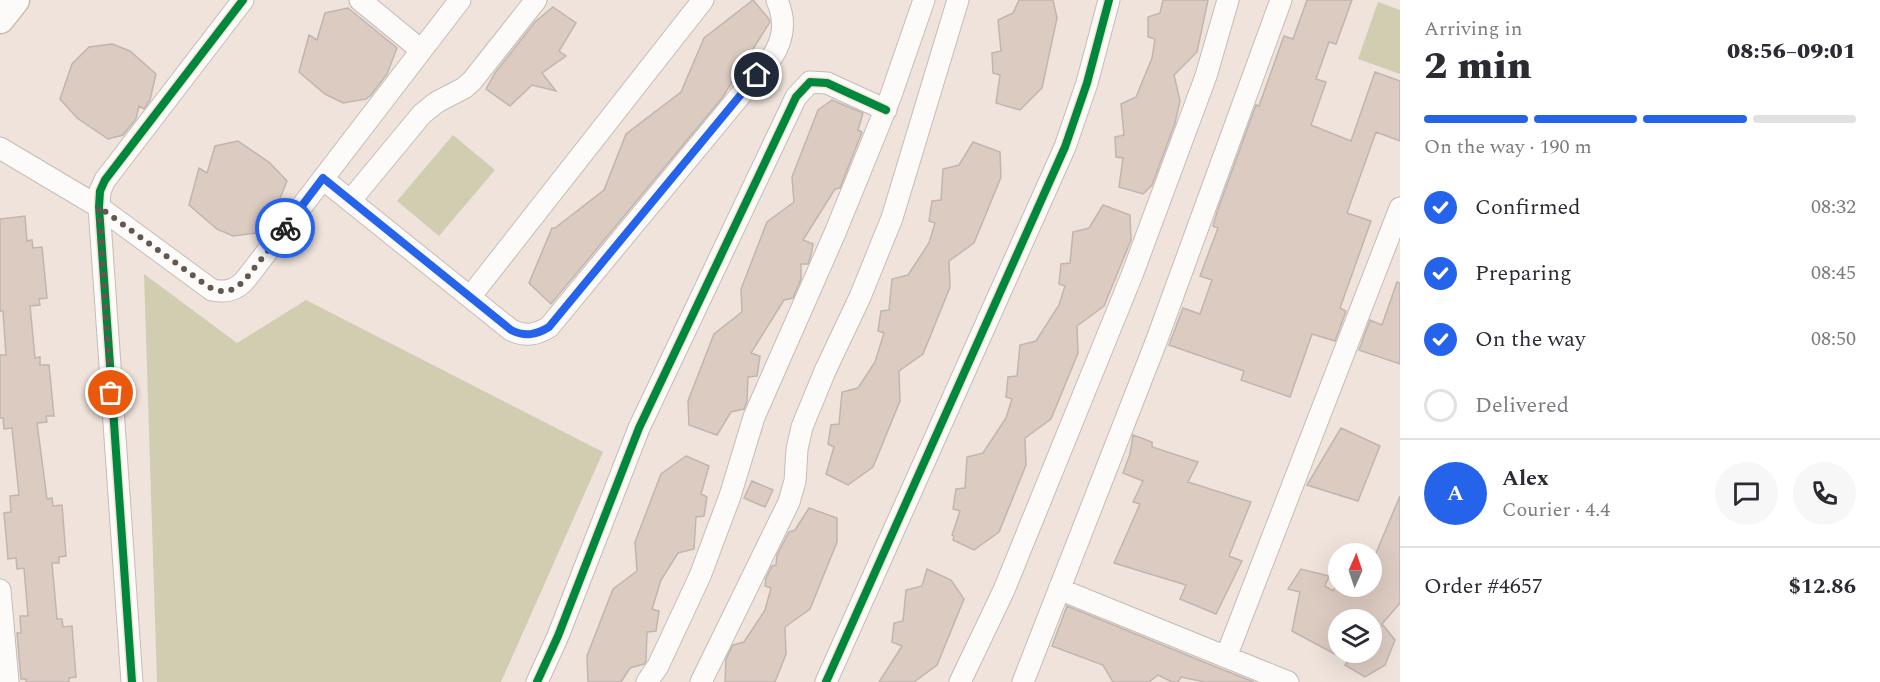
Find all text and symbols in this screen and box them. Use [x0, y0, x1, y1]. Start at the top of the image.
text: Arriving in [1424, 14, 1522, 44]
text: 08:56–09:01 [1727, 35, 1856, 68]
text: 2 min [1424, 37, 1532, 96]
pin [731, 49, 782, 100]
icon: home [740, 58, 773, 91]
text: On the way · 190 m [1424, 132, 1592, 162]
icon: check [1424, 191, 1457, 224]
text: Confirmed [1475, 191, 1581, 224]
text: 08:32 [1811, 192, 1856, 222]
courier [255, 198, 315, 258]
icon: bike [269, 212, 302, 245]
icon: check [1424, 257, 1457, 290]
text: Preparing [1475, 257, 1572, 290]
text: 08:45 [1811, 258, 1856, 288]
icon: check [1424, 323, 1457, 356]
text: On the way [1475, 323, 1586, 356]
text: 08:50 [1811, 324, 1856, 354]
pin [85, 367, 136, 418]
icon: bag [94, 376, 127, 409]
text: Delivered [1475, 389, 1569, 422]
text: Alex [1502, 462, 1549, 495]
button: chat [1715, 462, 1778, 525]
button: phone [1793, 462, 1856, 525]
text: A [1447, 477, 1464, 510]
text: Courier · 4.4 [1502, 495, 1610, 525]
north arrow [1328, 543, 1382, 597]
map controls [1328, 543, 1382, 663]
text: Order #4657 [1424, 570, 1543, 603]
text: $12.86 [1788, 570, 1856, 603]
button: layers [1328, 609, 1382, 663]

